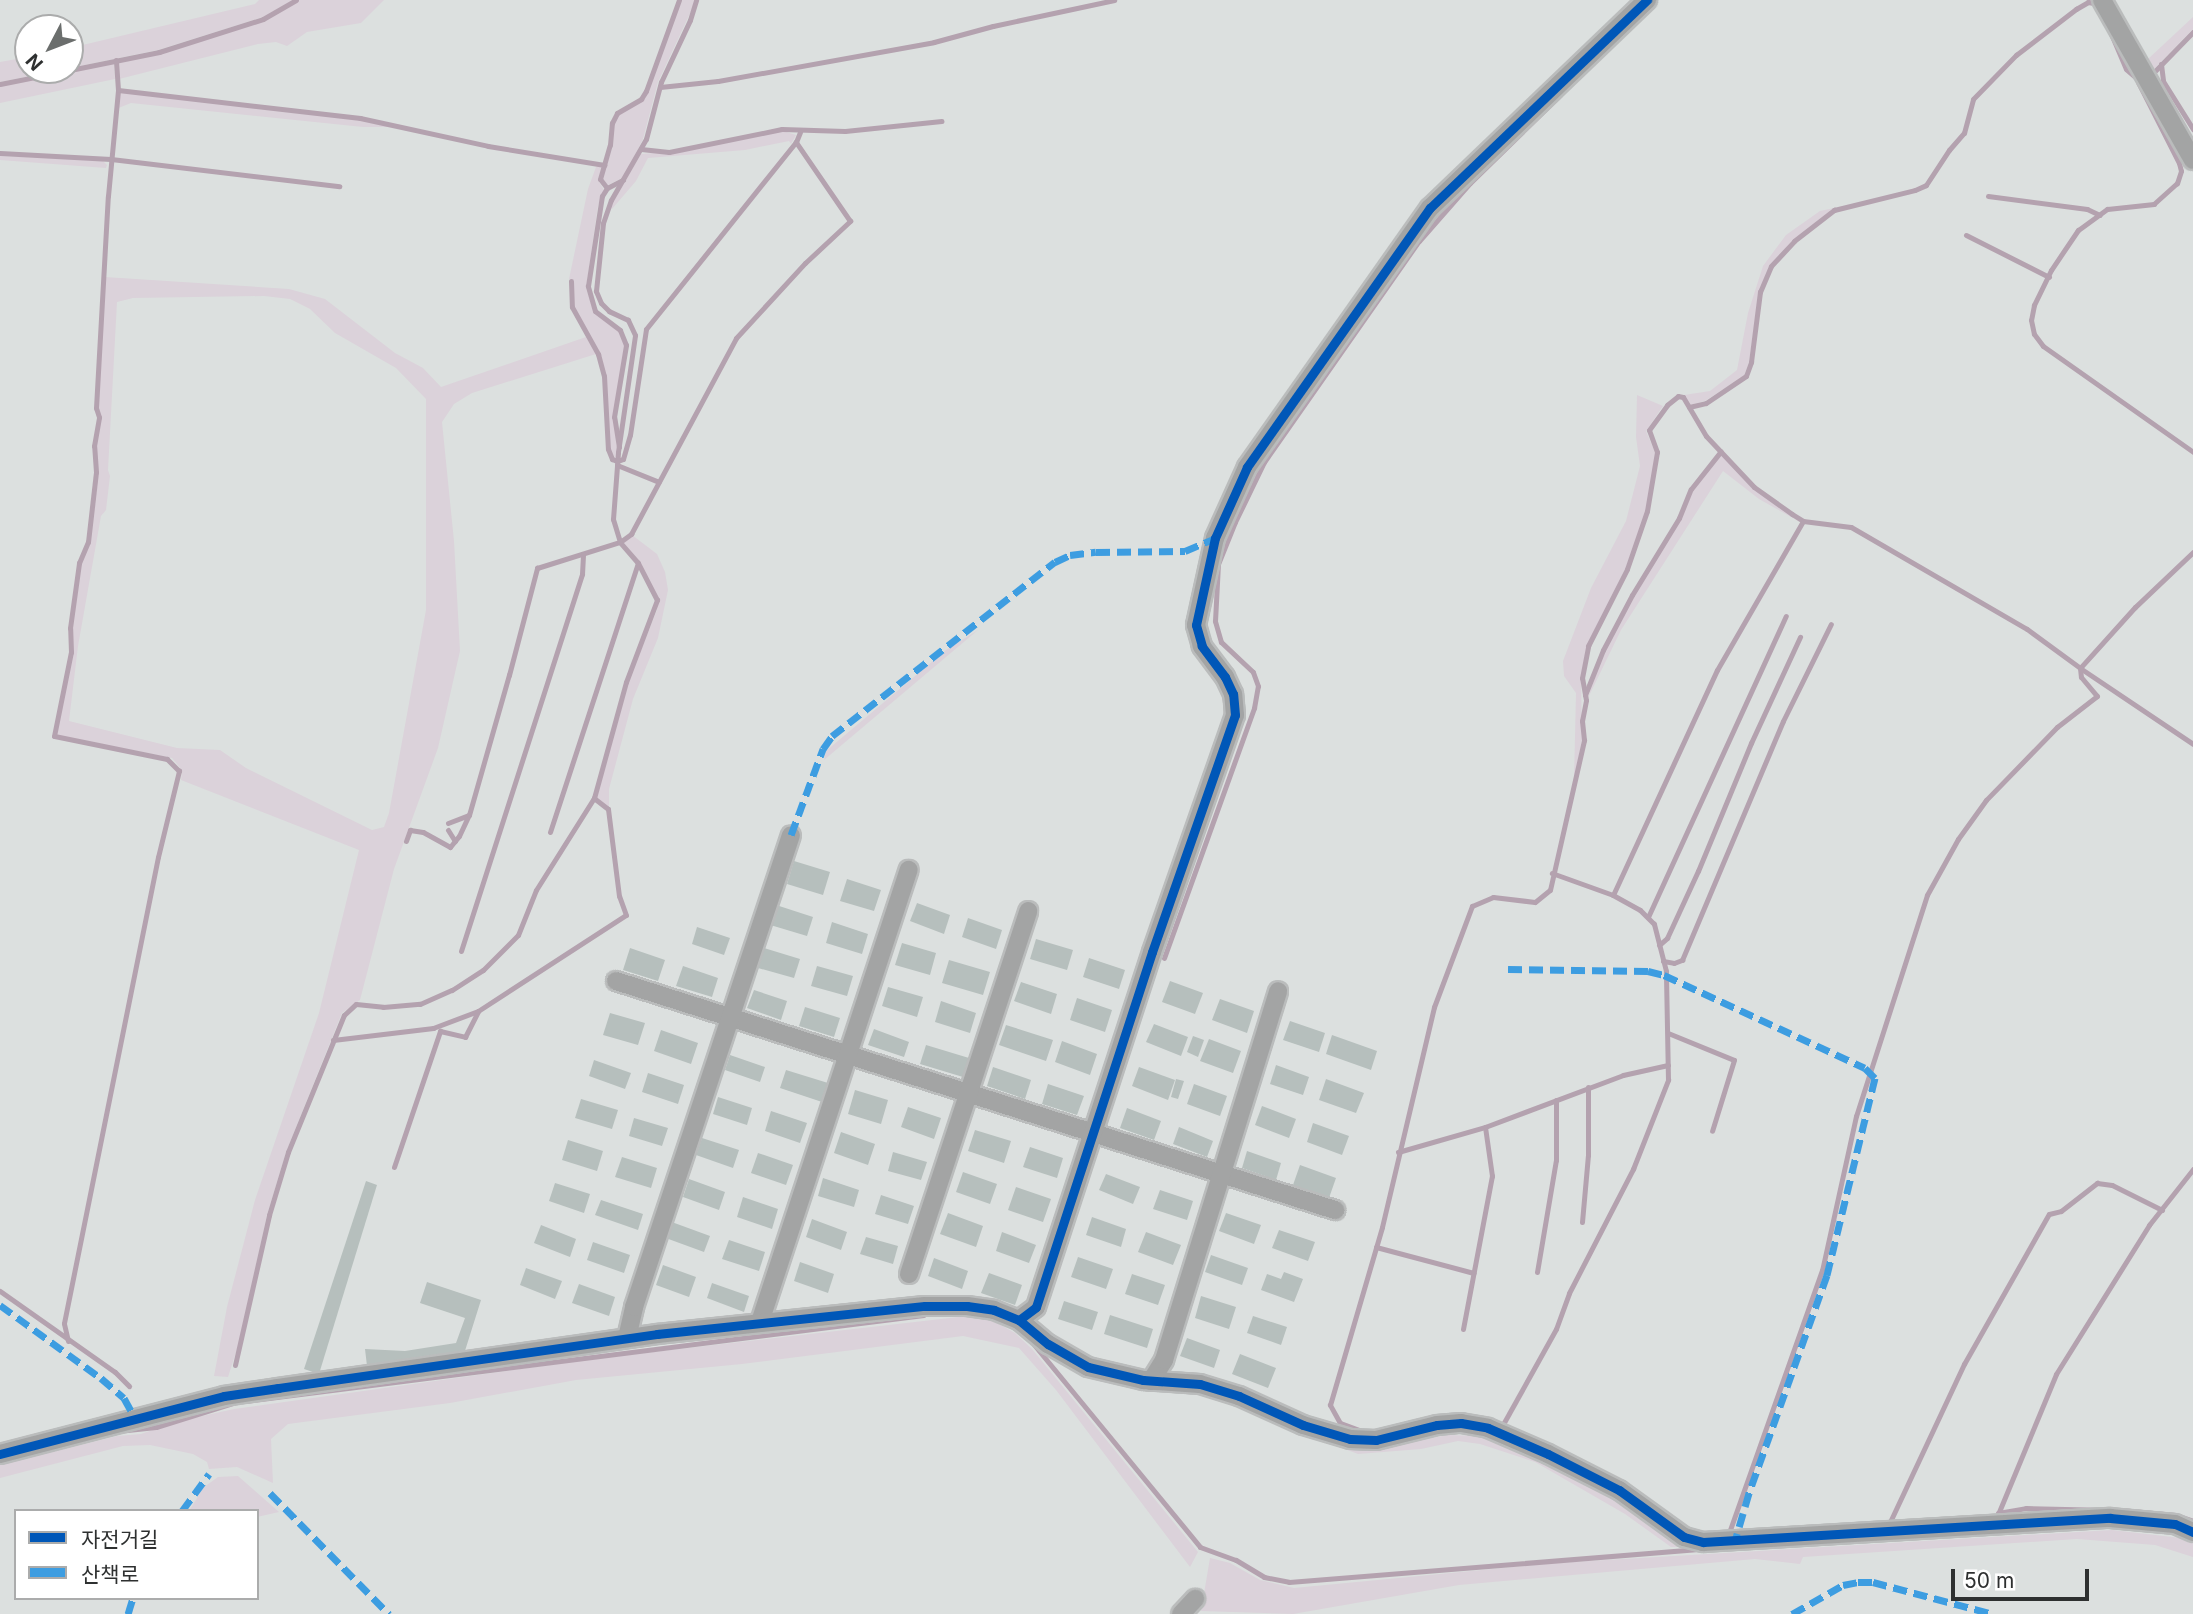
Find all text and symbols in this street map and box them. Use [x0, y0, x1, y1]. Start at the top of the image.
north arrow [14, 14, 84, 84]
text: N [21, 49, 48, 75]
legend [14, 1509, 259, 1600]
text: 자전거길 [81, 1527, 158, 1552]
scale bar [1955, 1554, 2093, 1598]
text: 산책로 [81, 1562, 139, 1587]
text: 50 m [1964, 1568, 2014, 1593]

